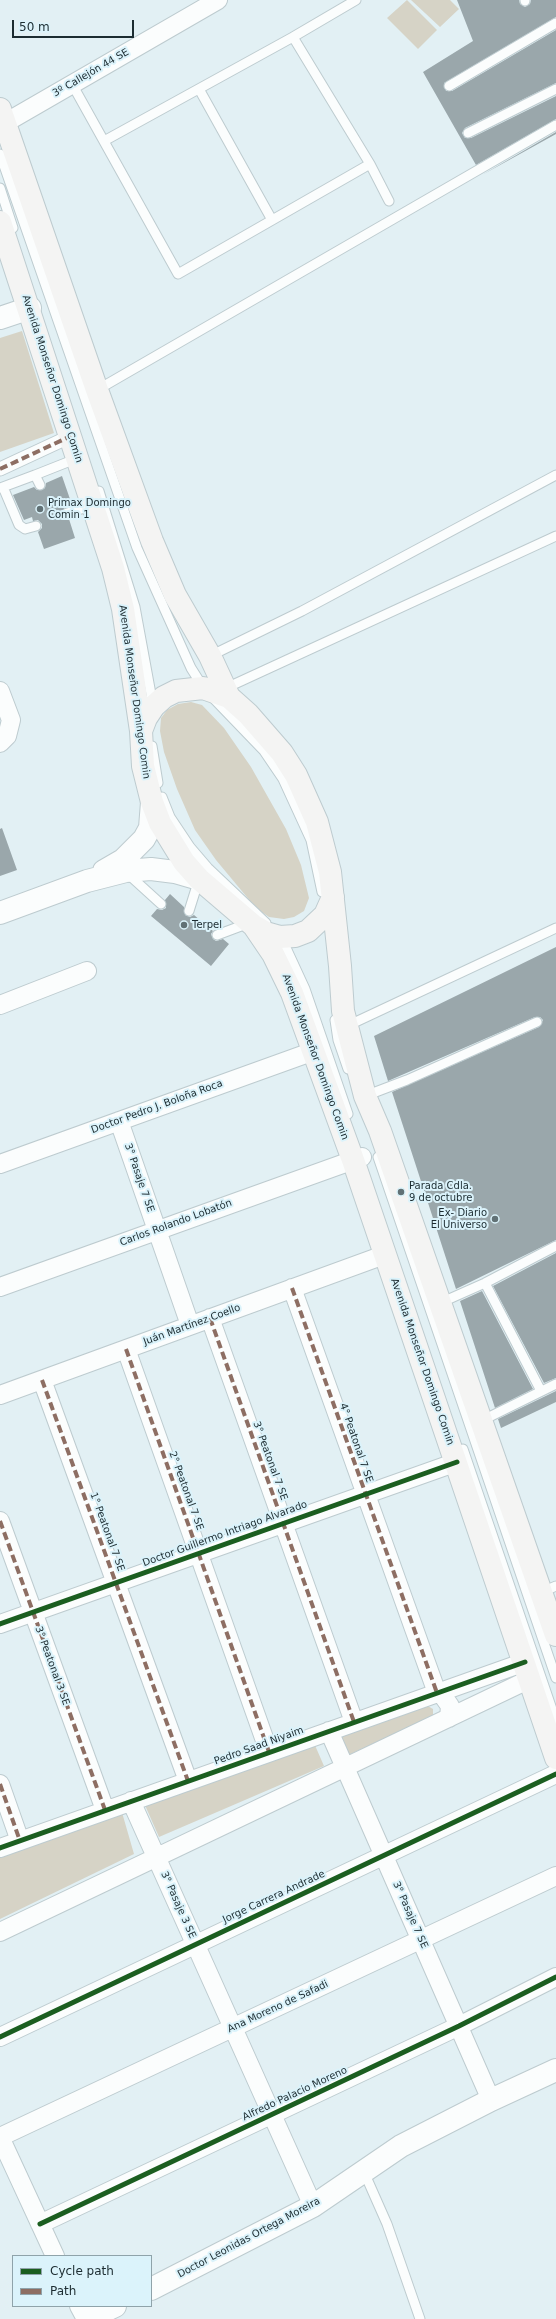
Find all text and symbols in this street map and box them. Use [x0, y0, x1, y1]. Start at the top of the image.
scale bar [14, 12, 136, 38]
text: 50 m [19, 20, 50, 34]
street label: 3º Callejón 44 SE [51, 46, 131, 100]
street label: Avenida Monseñor Domingo Comin [19, 294, 85, 464]
place label: Primax Domingo Comin 1 [48, 497, 131, 520]
marker: Primax Domingo Comin 1 [35, 504, 45, 514]
street label: Avenida Monseñor Domingo Comin [116, 604, 152, 780]
place label: Terpel [192, 919, 222, 931]
marker: Terpel [179, 920, 189, 930]
street label: Avenida Monseñor Domingo Comin [279, 972, 351, 1142]
street label: Doctor Pedro J. Boloña Roca [90, 1078, 224, 1136]
street label: 3° Pasaje 7 SE [122, 1142, 156, 1214]
place label: Parada Cdla. 9 de octubre [409, 1180, 472, 1204]
marker: Parada Cdla. 9 de octubre [396, 1187, 406, 1197]
street label: Carlos Rolando Lobatón [118, 1197, 234, 1249]
place label: Ex- Diario El Universo [431, 1207, 487, 1230]
marker: Ex- Diario El Universo [490, 1214, 500, 1224]
street label: Avenida Monseñor Domingo Comin [388, 1277, 456, 1447]
street label: Juán Martínez Coello [142, 1302, 242, 1348]
street label: 4° Peatonal 7 SE [337, 1402, 375, 1484]
street label: 3° Peatonal 7 SE [250, 1420, 290, 1502]
street label: 2° Peatonal 7 SE [166, 1450, 206, 1532]
street label: 1° Peatonal 7 SE [87, 1491, 127, 1573]
street label: Doctor Guillermo Intriago Alvarado [141, 1499, 309, 1569]
street label: 3° Peatonal 3 SE [32, 1625, 72, 1707]
street label: Pedro Saad Niyaim [213, 1724, 305, 1768]
street label: Jorge Carrera Andrade [221, 1868, 327, 1926]
street label: 3° Pasaje 3 SE [158, 1870, 198, 1940]
street label: 3° Pasaje 7 SE [390, 1880, 430, 1950]
street label: Ana Moreno de Safadi [226, 1978, 330, 2036]
street label: Alfredo Palacio Moreno [241, 2064, 349, 2124]
street label: Doctor Leonidas Ortega Moreira [176, 2195, 322, 2281]
legend [12, 2255, 152, 2307]
text: Cycle path [50, 2264, 114, 2278]
text: Path [50, 2284, 76, 2298]

